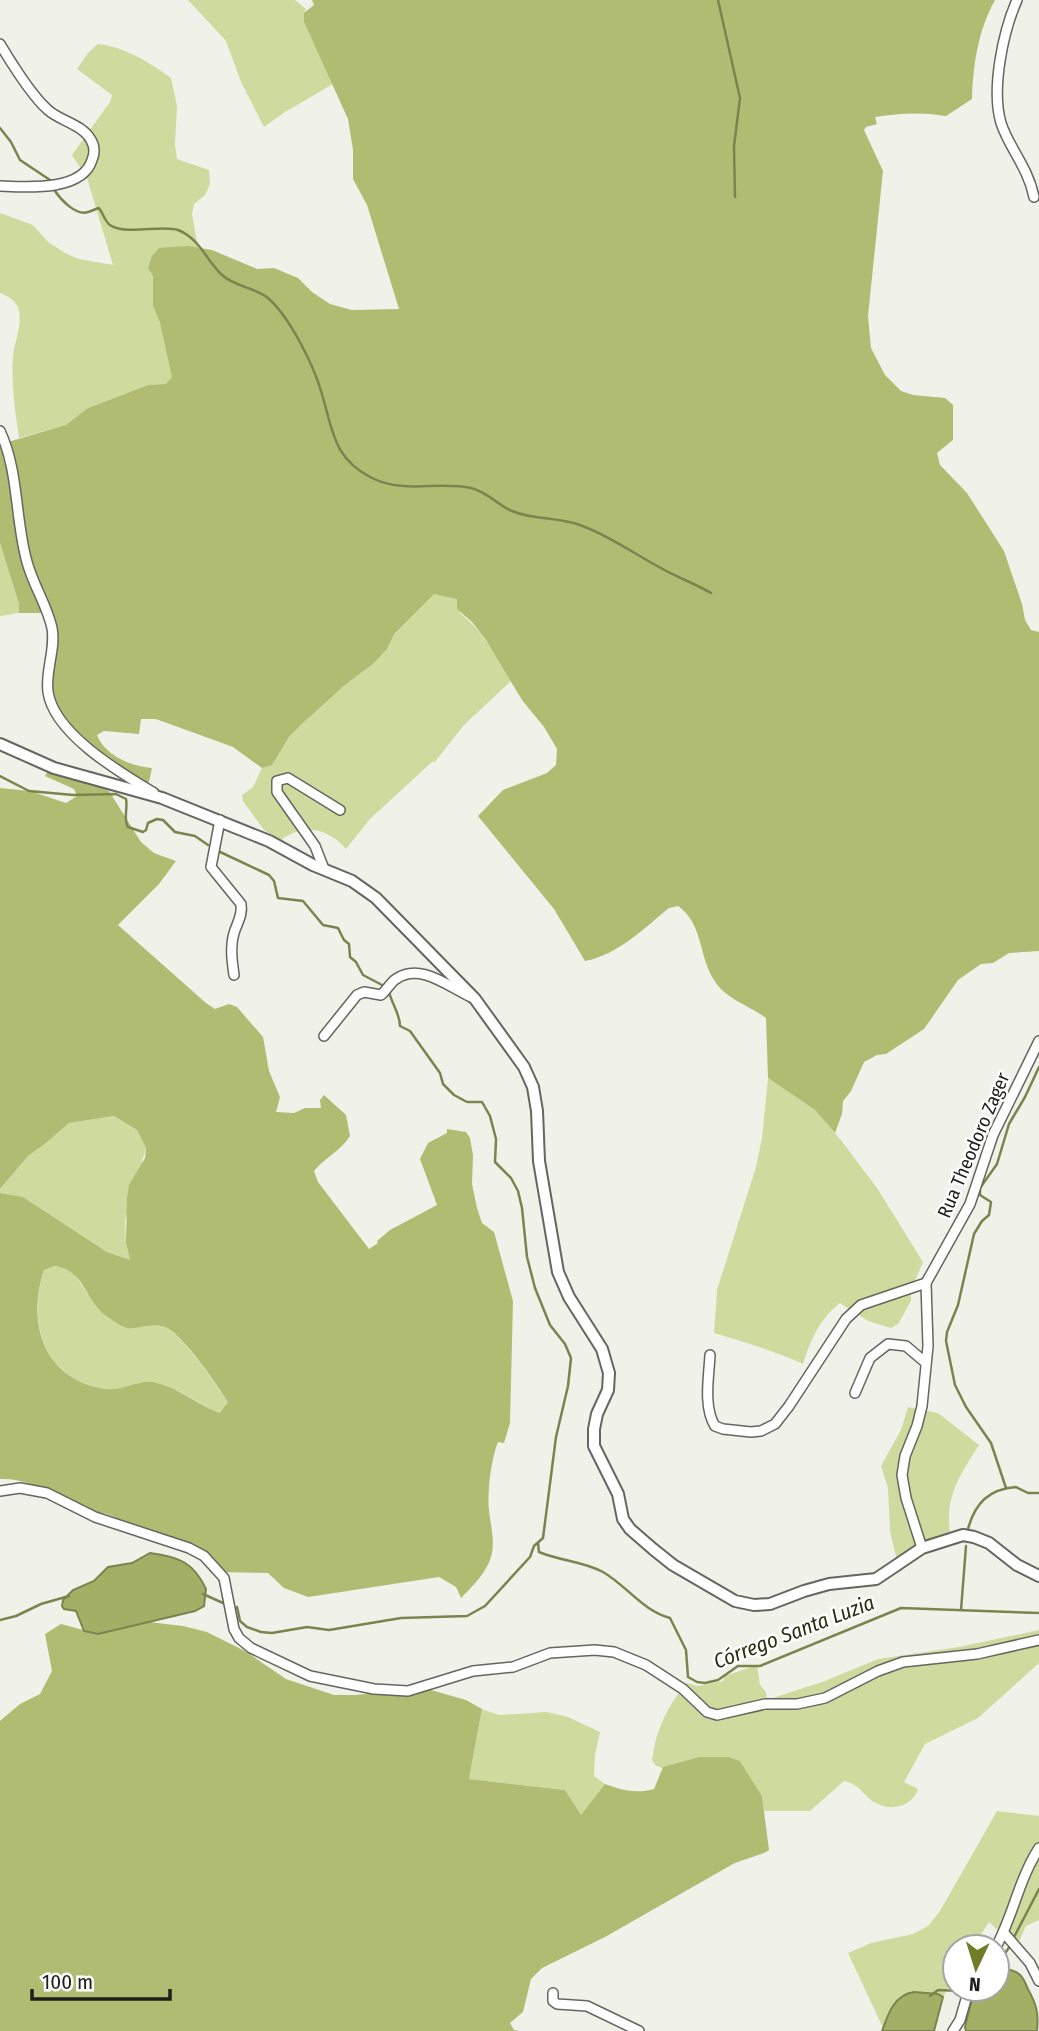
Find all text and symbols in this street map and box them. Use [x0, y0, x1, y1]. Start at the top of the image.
street label: Rua Theodoro Zager [933, 1069, 1015, 1221]
water label: Córrego Santa Luzia [710, 1589, 878, 1675]
north arrow [941, 1933, 1011, 2003]
scale bar [32, 1958, 170, 2002]
text: 100 m [42, 1969, 93, 1995]
text: N [968, 1973, 981, 1996]

